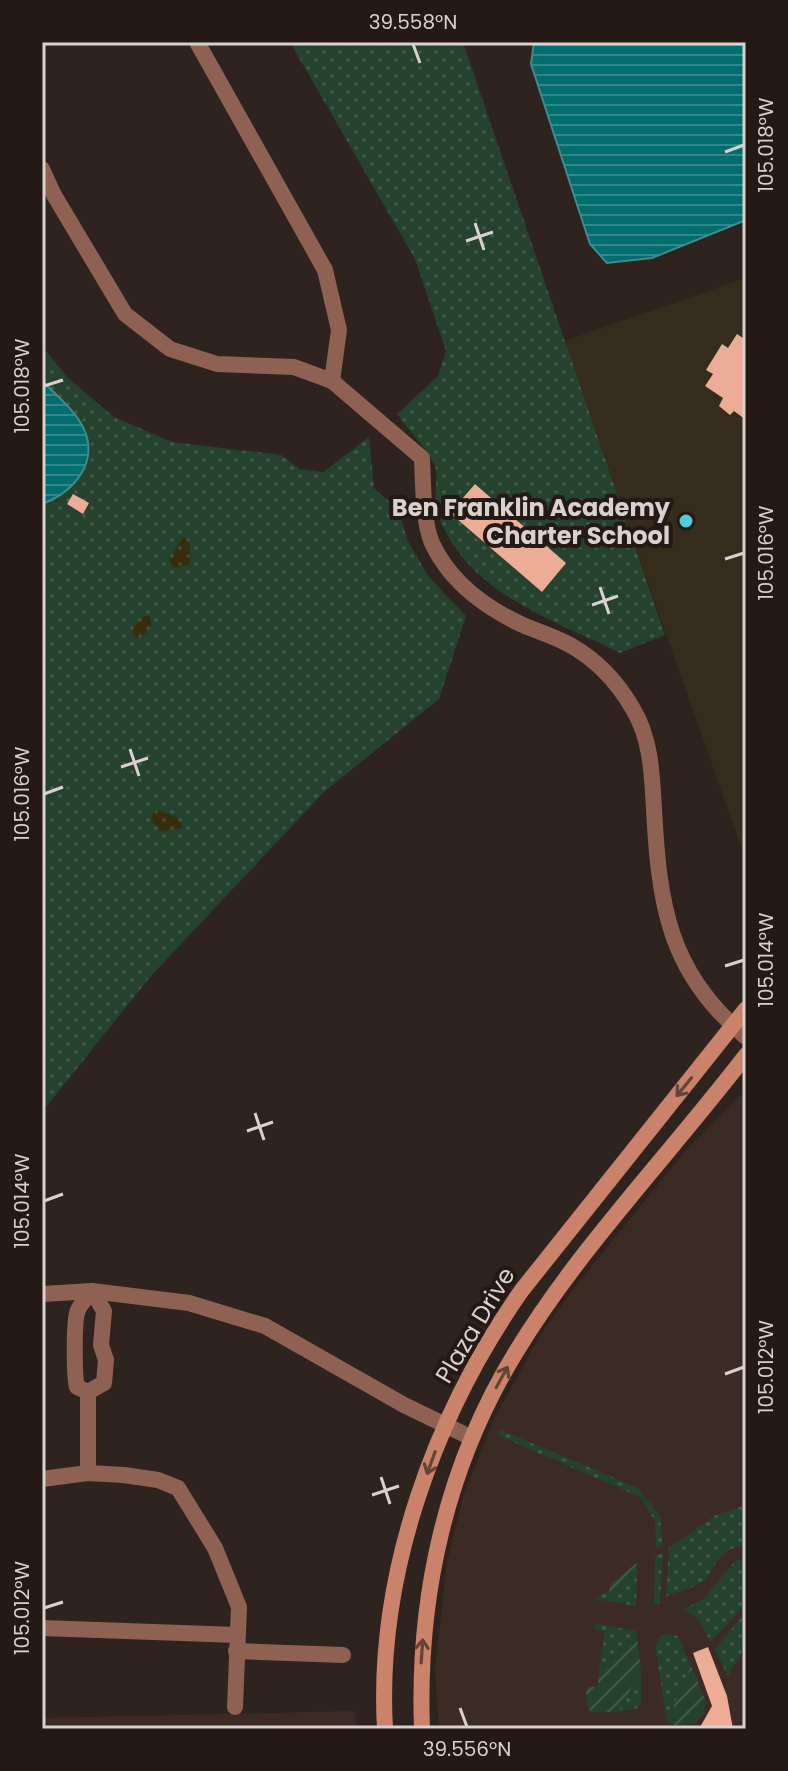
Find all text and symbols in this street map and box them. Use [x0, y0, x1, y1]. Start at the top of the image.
text: 39.558°N [369, 8, 457, 36]
text: 105.018°W [752, 97, 780, 193]
text: 105.018°W [8, 338, 36, 434]
place label: Ben Franklin Academy Charter School [392, 491, 671, 552]
text: 105.016°W [752, 505, 780, 601]
marker: Ben Franklin Academy Charter School [677, 512, 695, 530]
text: 105.016°W [8, 746, 36, 842]
text: 105.014°W [752, 912, 780, 1007]
one-way arrow [676, 1076, 693, 1097]
text: 105.014°W [8, 1153, 36, 1248]
street label: Plaza Drive [427, 1261, 523, 1389]
text: 105.012°W [752, 1320, 780, 1414]
one-way arrow [494, 1366, 510, 1389]
one-way arrow [423, 1450, 437, 1475]
text: 105.012°W [8, 1561, 36, 1655]
one-way arrow [415, 1638, 430, 1665]
text: 39.556°N [423, 1735, 511, 1763]

